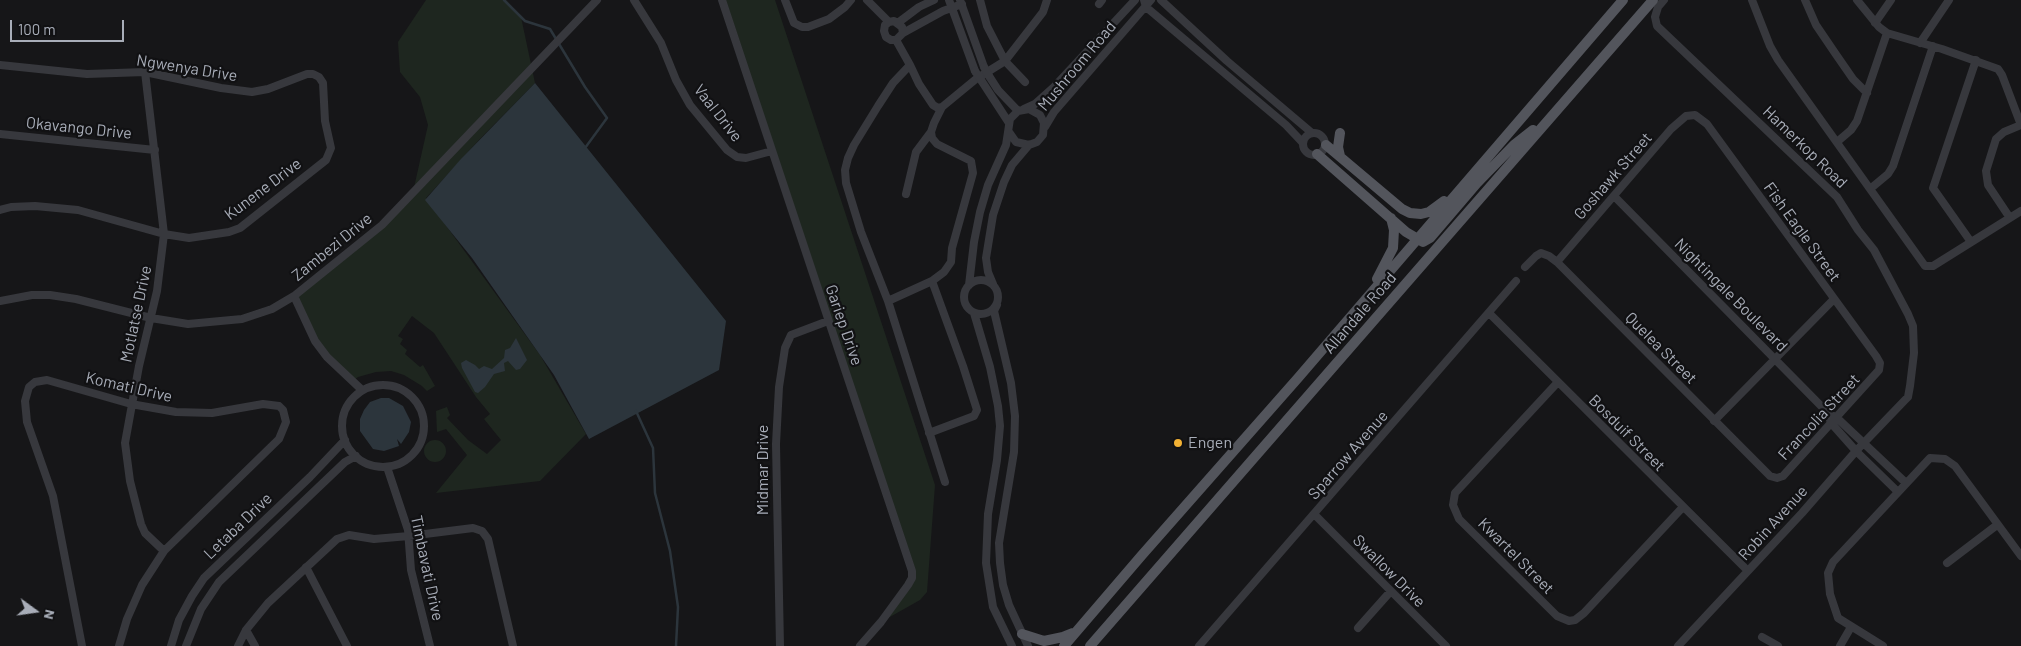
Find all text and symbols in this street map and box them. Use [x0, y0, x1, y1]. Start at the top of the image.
scale bar [12, 10, 126, 42]
street label: Mushroom Road [1034, 17, 1120, 115]
text: 100 m [18, 20, 56, 38]
street label: Ngwenya Drive [135, 51, 239, 85]
street label: Vaal Drive [690, 80, 746, 146]
street label: Hamerkop Road [1759, 102, 1851, 192]
street label: Okavango Drive [25, 113, 133, 143]
street label: Goshawk Street [1570, 128, 1656, 224]
street label: Kunene Drive [221, 154, 305, 224]
street label: Fish Eagle Street [1759, 179, 1845, 285]
street label: Zambezi Drive [288, 209, 376, 285]
street label: Nightingale Boulevard [1670, 234, 1792, 356]
street label: Motlatse Drive [116, 264, 156, 364]
street label: Allandale Road [1319, 268, 1401, 358]
street label: Gariep Drive [821, 282, 867, 368]
street label: Quelea Street [1621, 308, 1701, 388]
street label: Komati Drive [84, 368, 174, 406]
street label: Francolia Street [1774, 370, 1864, 464]
street label: Bosduif Street [1585, 391, 1669, 475]
street label: Sparrow Avenue [1304, 406, 1392, 504]
street label: Midmar Drive [753, 425, 773, 515]
place label: Engen [1188, 433, 1232, 453]
marker: Engen [1172, 437, 1184, 449]
street label: Robin Avenue [1734, 482, 1812, 564]
street label: Letaba Drive [200, 489, 276, 563]
street label: Timbavati Drive [406, 514, 448, 622]
street label: Kwartel Street [1474, 514, 1558, 598]
street label: Swallow Drive [1349, 531, 1429, 611]
north arrow [10, 586, 60, 636]
text: N [41, 608, 59, 621]

